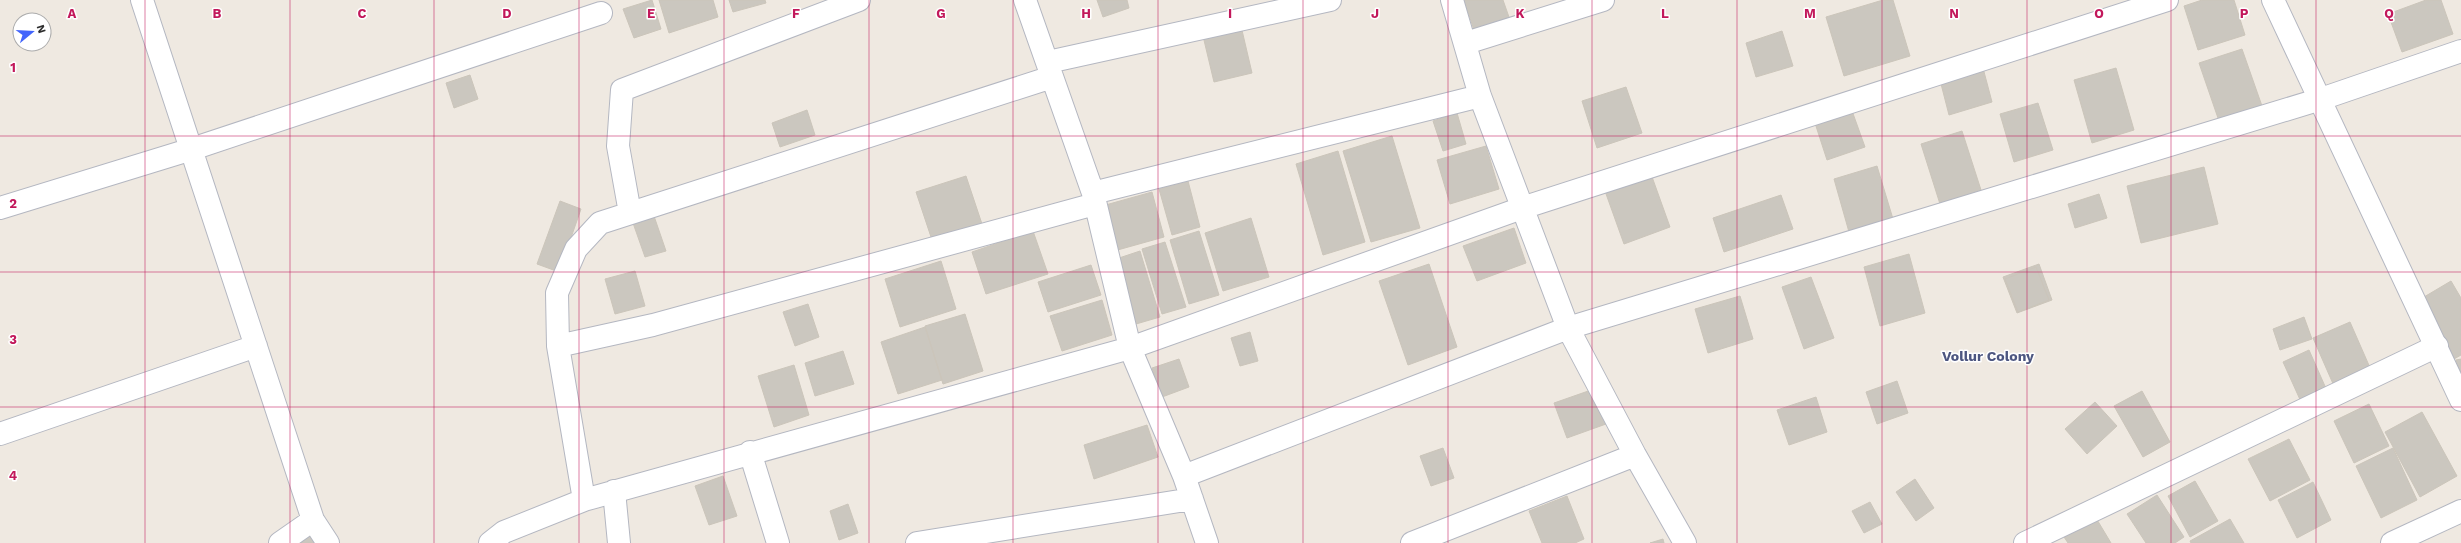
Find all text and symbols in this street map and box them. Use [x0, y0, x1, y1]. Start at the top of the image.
text: A [68, 6, 77, 21]
text: B [213, 6, 222, 21]
text: C [358, 6, 367, 21]
text: D [502, 6, 512, 21]
text: E [647, 6, 655, 21]
text: F [792, 6, 800, 21]
text: G [936, 6, 946, 21]
text: H [1081, 6, 1091, 21]
text: I [1228, 6, 1232, 21]
text: J [1371, 6, 1379, 21]
text: K [1515, 6, 1525, 21]
text: L [1661, 6, 1669, 21]
text: M [1804, 6, 1816, 21]
text: N [1949, 6, 1959, 21]
text: O [2094, 6, 2104, 21]
text: P [2240, 6, 2249, 21]
text: Q [2384, 6, 2394, 21]
north arrow [12, 12, 52, 52]
text: N [34, 23, 48, 35]
text: 1 [10, 60, 16, 75]
text: 2 [9, 196, 17, 211]
text: 3 [9, 332, 17, 347]
district label: Vollur Colony [1942, 348, 2034, 364]
text: 4 [9, 468, 18, 483]

